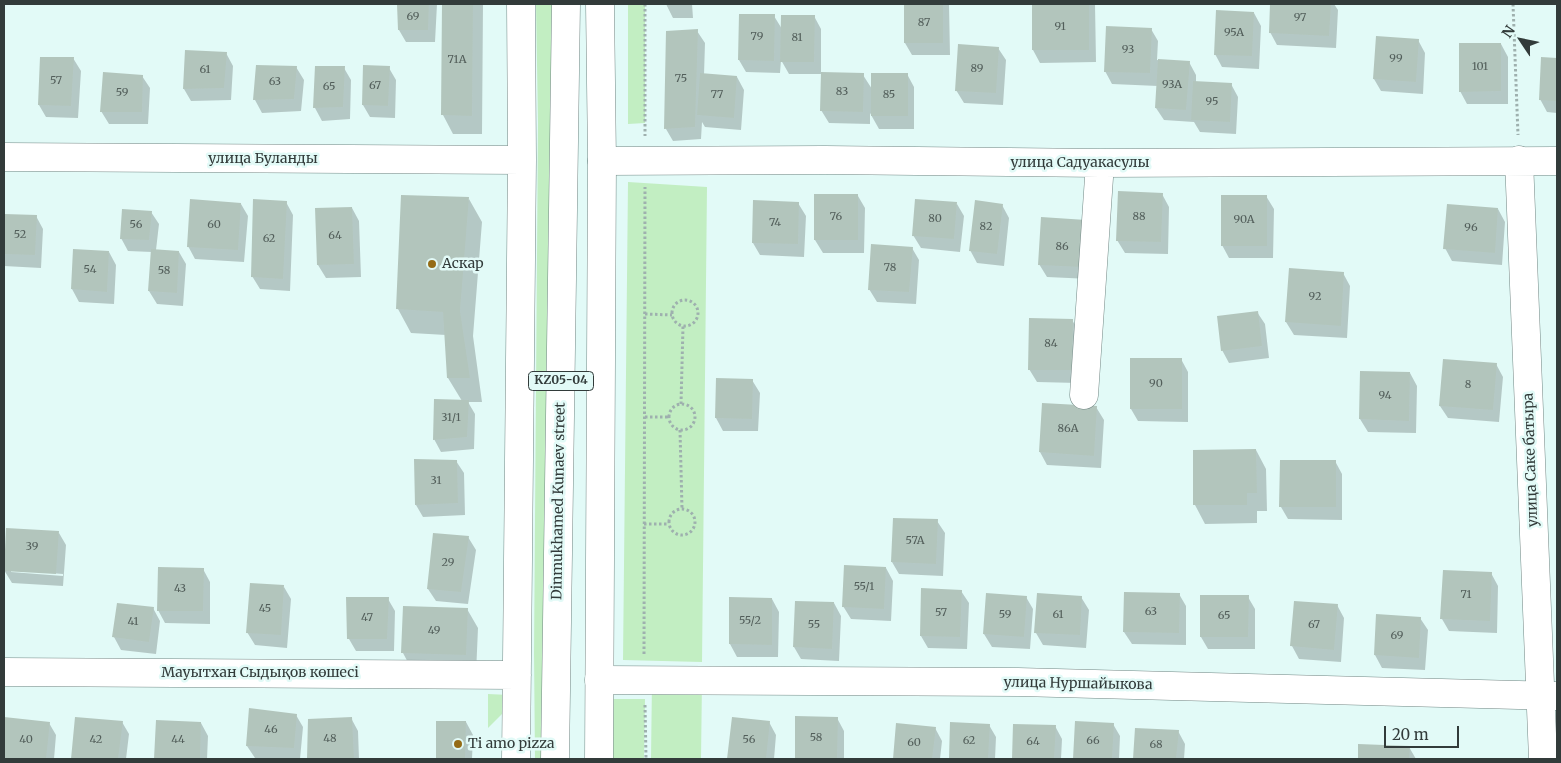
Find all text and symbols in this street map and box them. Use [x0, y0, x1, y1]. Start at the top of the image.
house number: 69 [406, 10, 420, 24]
house number: 97 [1294, 11, 1306, 25]
north arrow [1496, 15, 1546, 65]
house number: 87 [918, 16, 930, 30]
house number: 91 [1054, 20, 1066, 34]
text: N [1498, 22, 1519, 41]
house number: 95А [1224, 26, 1244, 40]
house number: 79 [751, 30, 763, 44]
house number: 81 [791, 31, 803, 45]
house number: 93 [1122, 43, 1134, 57]
house number: 99 [1389, 52, 1403, 66]
house number: 71А [448, 53, 466, 67]
house number: 101 [1472, 60, 1488, 74]
house number: 89 [970, 62, 984, 76]
house number: 61 [200, 63, 210, 77]
house number: 75 [675, 72, 687, 86]
house number: 57 [50, 74, 62, 88]
house number: 63 [269, 75, 281, 89]
house number: 93А [1162, 78, 1182, 92]
house number: 67 [369, 79, 381, 93]
house number: 65 [323, 80, 335, 94]
house number: 83 [836, 85, 848, 99]
house number: 59 [116, 86, 128, 100]
house number: 77 [711, 88, 723, 102]
house number: 85 [883, 88, 895, 102]
house number: 95 [1206, 95, 1218, 109]
street label: улица Буланды [208, 151, 318, 167]
street label: улица Садуакасулы [1010, 155, 1150, 171]
house number: 76 [830, 210, 842, 224]
house number: 88 [1132, 210, 1146, 224]
house number: 80 [928, 212, 942, 226]
house number: 90А [1233, 213, 1255, 227]
house number: 74 [769, 216, 781, 230]
house number: 56 [130, 218, 142, 232]
house number: 60 [207, 218, 221, 232]
house number: 82 [980, 220, 992, 234]
house number: 96 [1464, 221, 1478, 235]
house number: 52 [14, 228, 26, 242]
house number: 64 [328, 229, 342, 243]
house number: 62 [263, 232, 275, 246]
house number: 86 [1055, 240, 1069, 254]
place label: Аскар [442, 256, 484, 272]
marker: Аскар [426, 258, 438, 270]
house number: 78 [884, 261, 896, 275]
house number: 54 [84, 263, 96, 277]
house number: 58 [158, 264, 170, 278]
house number: 92 [1309, 290, 1321, 304]
house number: 84 [1044, 337, 1058, 351]
road number: KZ05-04 [528, 372, 594, 391]
house number: 90 [1149, 377, 1163, 391]
house number: 8 [1465, 378, 1471, 392]
house number: 94 [1378, 389, 1392, 403]
street label: улица Саке батыра [1520, 392, 1542, 528]
street label: Dinmukhamed Kunaev street [549, 402, 569, 600]
house number: 31/1 [441, 411, 461, 425]
house number: 86А [1058, 422, 1078, 436]
house number: 31 [431, 474, 441, 488]
house number: 57А [906, 534, 924, 548]
house number: 39 [26, 540, 38, 554]
house number: 29 [442, 556, 454, 570]
house number: 55/1 [854, 580, 874, 594]
house number: 43 [174, 582, 186, 596]
house number: 71 [1460, 588, 1472, 602]
house number: 45 [259, 602, 271, 616]
house number: 63 [1145, 605, 1157, 619]
house number: 57 [935, 606, 947, 620]
house number: 59 [999, 608, 1011, 622]
house number: 61 [1053, 608, 1063, 622]
house number: 65 [1218, 609, 1230, 623]
house number: 47 [361, 611, 373, 625]
house number: 55/2 [739, 614, 761, 628]
house number: 41 [128, 615, 138, 629]
house number: 55 [808, 618, 820, 632]
house number: 67 [1308, 618, 1320, 632]
house number: 49 [428, 624, 440, 638]
house number: 69 [1390, 629, 1404, 643]
street label: Мауытхан Сыдықов көшесі [161, 665, 359, 681]
street label: улица Нуршайыкова [1003, 674, 1153, 694]
scale bar [1386, 716, 1461, 748]
house number: 46 [264, 723, 278, 737]
text: 20 m [1392, 725, 1429, 744]
house number: 58 [810, 731, 822, 745]
house number: 48 [323, 732, 337, 746]
house number: 40 [19, 733, 33, 747]
house number: 42 [90, 733, 102, 747]
house number: 44 [171, 733, 185, 747]
house number: 56 [743, 733, 755, 747]
house number: 62 [963, 734, 975, 748]
house number: 66 [1086, 734, 1100, 748]
house number: 64 [1026, 735, 1040, 749]
place label: Ti amo pizza [468, 736, 555, 752]
house number: 60 [907, 736, 921, 750]
marker: Ti amo pizza [452, 738, 464, 750]
house number: 68 [1149, 738, 1163, 752]

